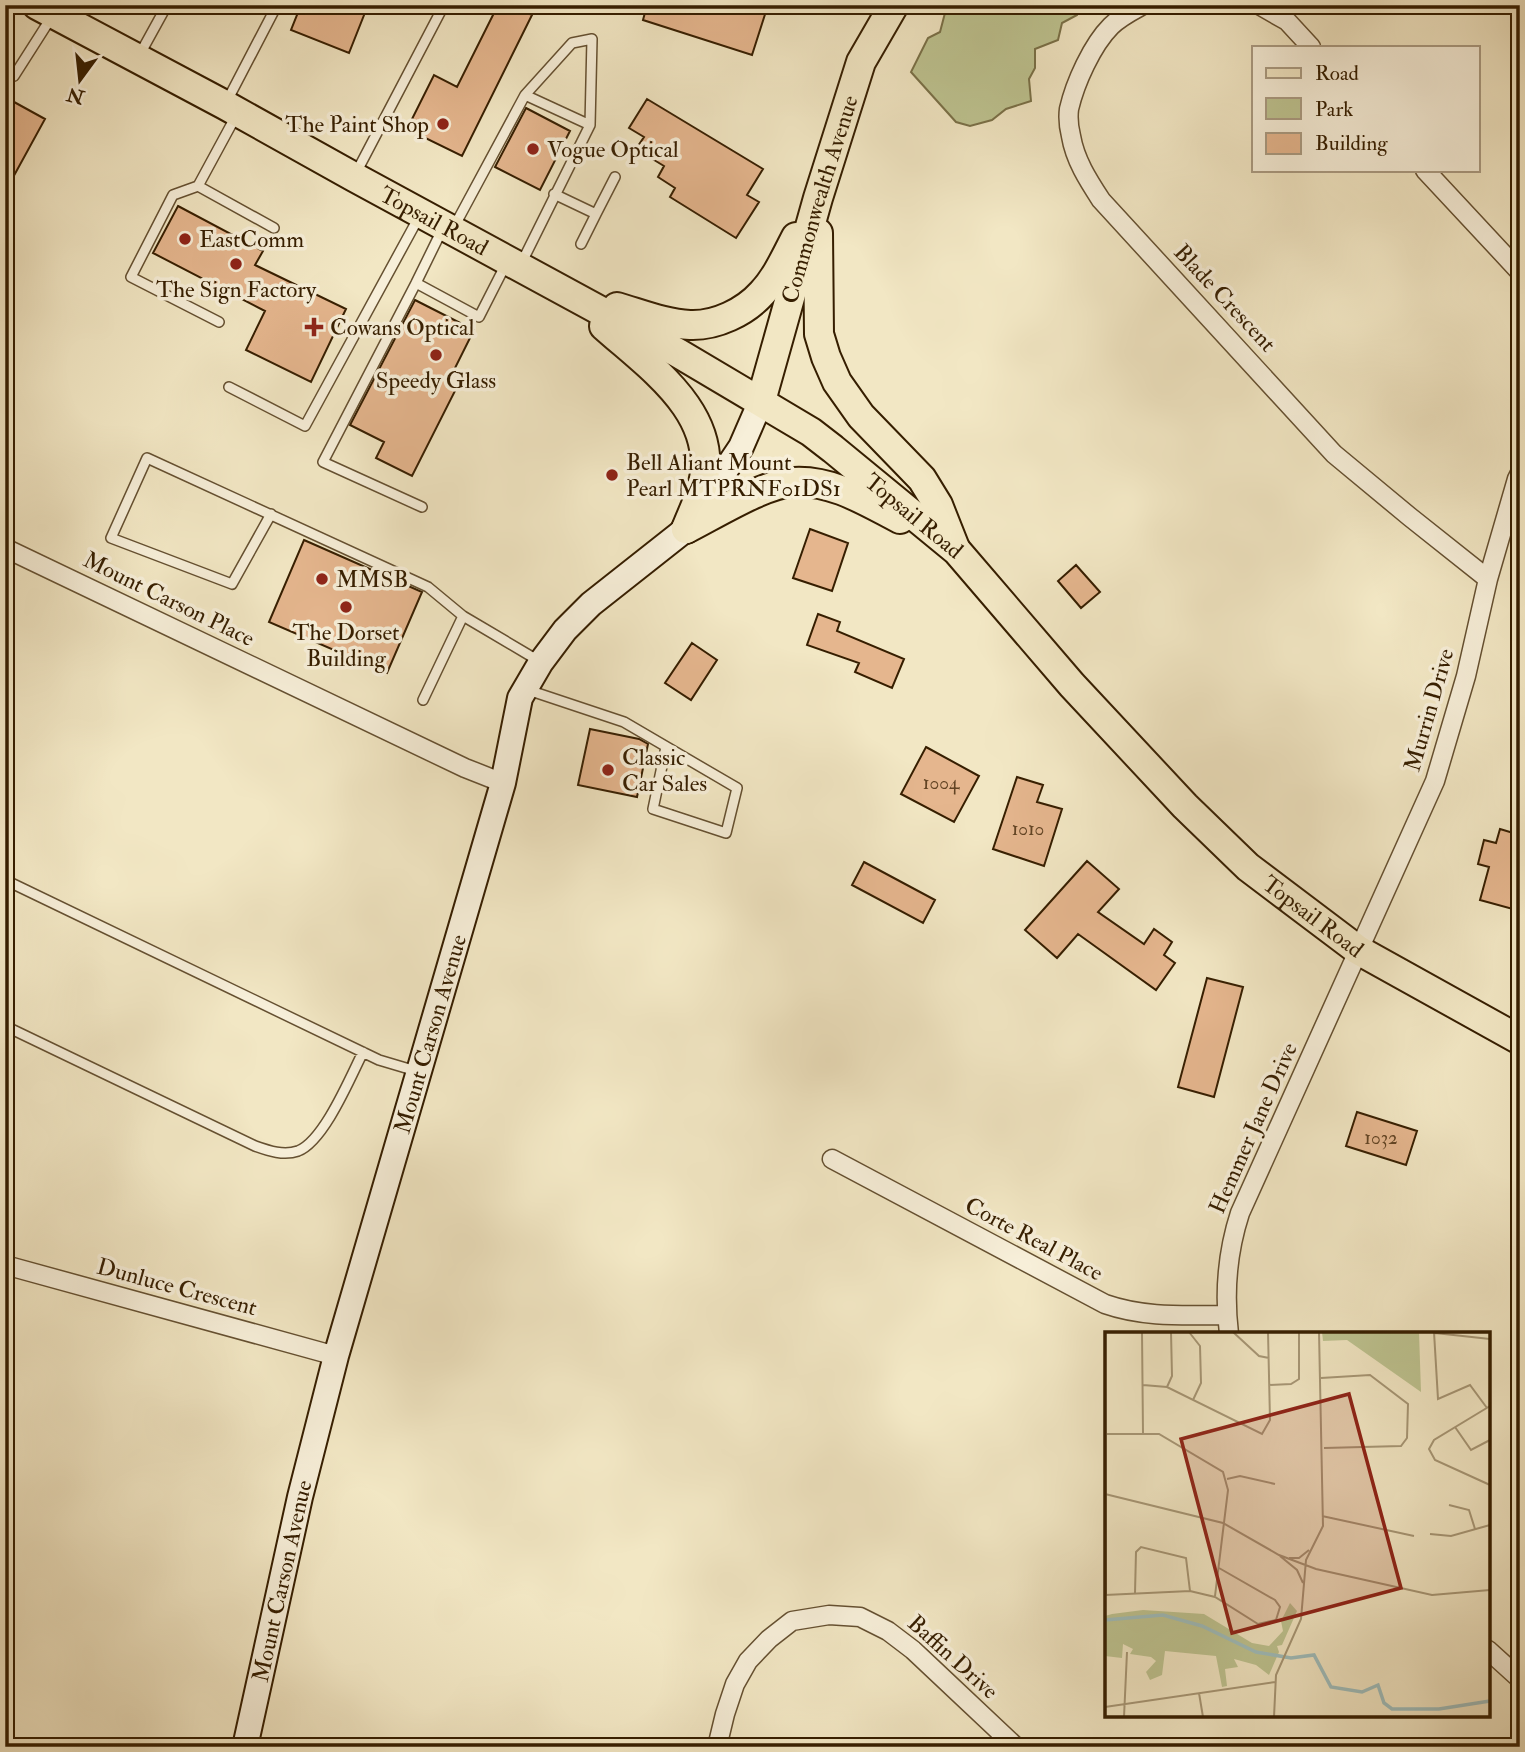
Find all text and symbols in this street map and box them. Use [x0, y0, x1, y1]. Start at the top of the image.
north arrow [46, 46, 116, 116]
legend [1252, 46, 1480, 172]
text: Road [1315, 60, 1360, 87]
text: N [64, 81, 88, 110]
street label: Commonwealth Avenue [775, 91, 864, 307]
text: Park [1315, 96, 1353, 123]
place label: The Paint Shop [285, 110, 429, 140]
marker: The Paint Shop [435, 116, 451, 132]
text: Building [1315, 130, 1388, 157]
place label: Vogue Optical [547, 135, 679, 165]
marker: Vogue Optical [525, 141, 541, 157]
street label: Topsail Road [375, 179, 494, 262]
place label: EastComm [199, 225, 304, 254]
marker: EastComm [177, 231, 193, 247]
street label: Blade Crescent [1168, 238, 1282, 358]
marker: The Sign Factory [228, 256, 244, 272]
place label: The Sign Factory [156, 275, 317, 304]
place label: Cowans Optical [330, 313, 474, 343]
marker: Cowans Optical [304, 317, 324, 337]
marker: Speedy Glass [428, 347, 444, 363]
place label: Speedy Glass [376, 366, 496, 396]
place label: Bell Aliant Mount Pearl MTPRNF01DS1 [626, 448, 841, 503]
marker: Bell Aliant Mount Pearl MTPRNF01DS1 [604, 467, 620, 483]
street label: Topsail Road [859, 467, 969, 565]
street label: Mount Carson Place [79, 545, 260, 653]
place label: MMSB [336, 565, 408, 594]
marker: MMSB [314, 571, 330, 587]
marker: The Dorset Building [338, 599, 354, 615]
place label: The Dorset Building [293, 618, 399, 673]
street label: Murrin Drive [1398, 645, 1460, 775]
place label: Classic Car Sales [622, 743, 707, 798]
marker: Classic Car Sales [600, 762, 616, 778]
house number: 1004 [923, 771, 960, 795]
house number: 1010 [1012, 817, 1044, 841]
street label: Topsail Road [1257, 869, 1370, 964]
street label: Mount Carson Avenue [387, 931, 473, 1137]
street label: Hemmer Jane Drive [1202, 1038, 1304, 1218]
house number: 1032 [1364, 1126, 1398, 1150]
street label: Corte Real Place [960, 1190, 1108, 1288]
street label: Dunluce Crescent [94, 1252, 260, 1322]
inset map [1105, 1332, 1490, 1717]
street label: Mount Carson Avenue [245, 1477, 318, 1685]
street label: Baffin Drive [902, 1609, 1005, 1706]

